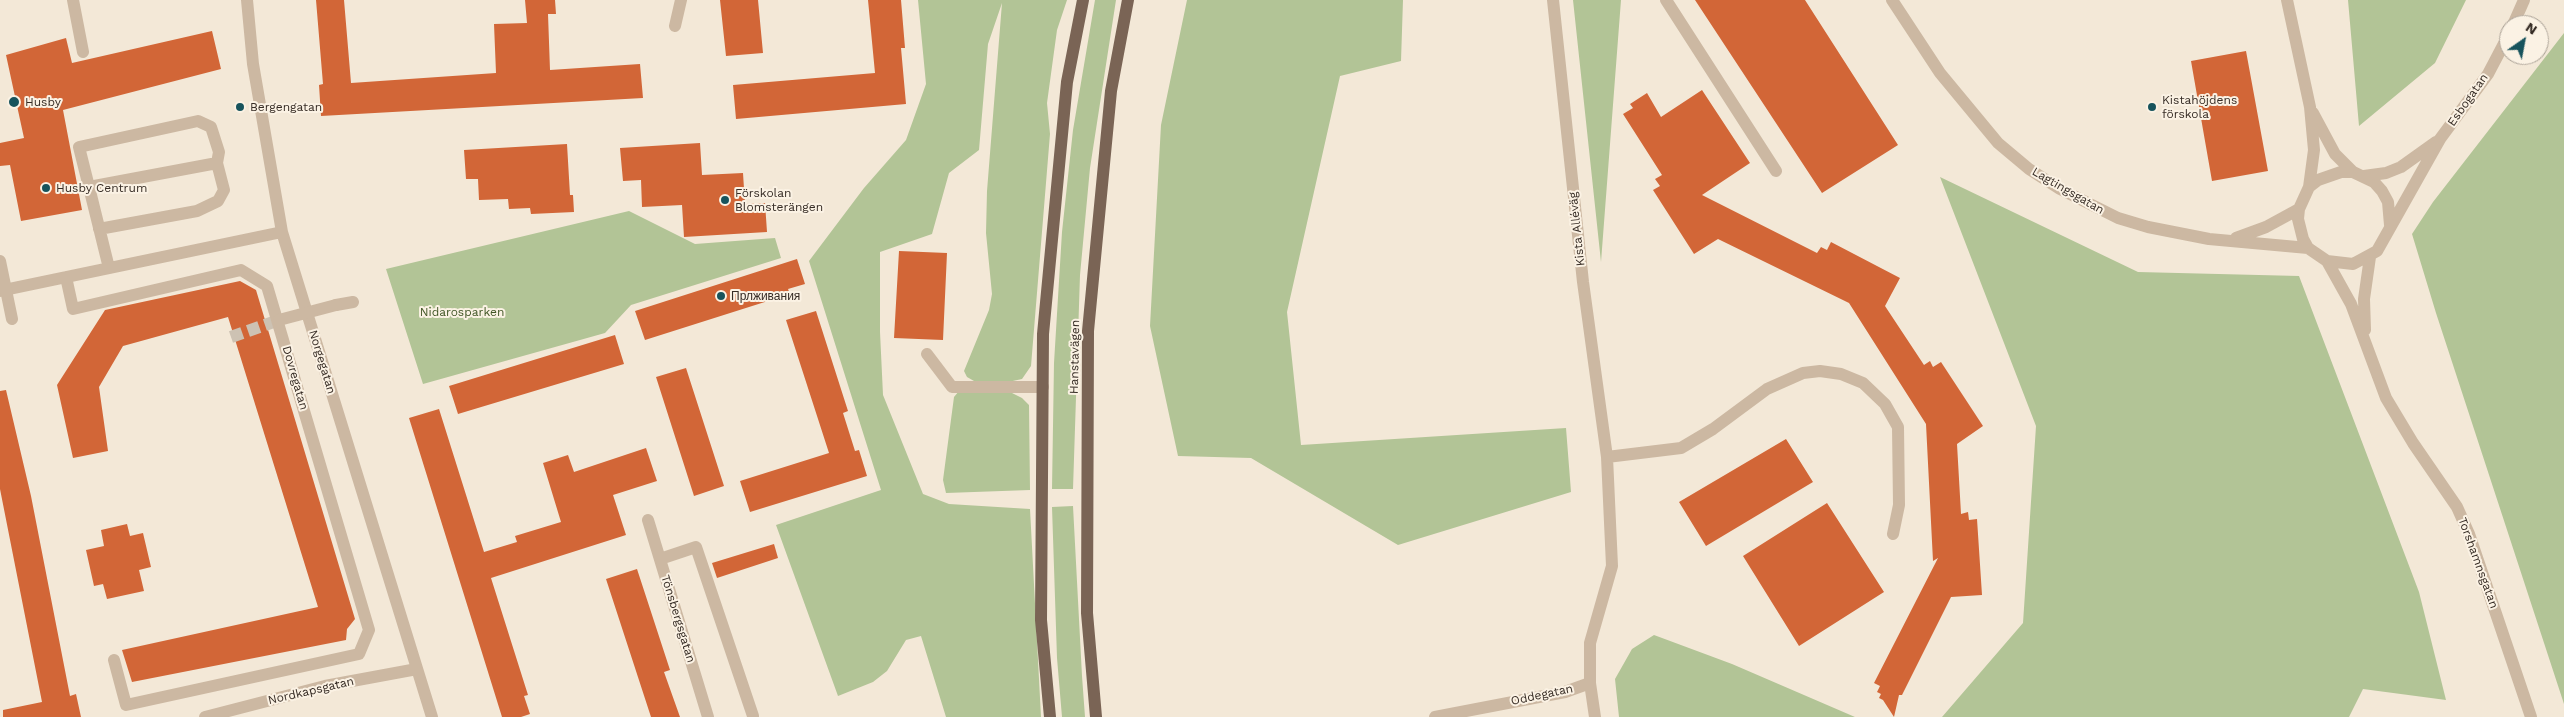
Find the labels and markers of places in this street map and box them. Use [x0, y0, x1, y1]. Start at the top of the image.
place label: Kistahöjdens förskola [2162, 93, 2237, 121]
marker: Husby [7, 95, 21, 109]
place label: Husby [25, 95, 61, 109]
place label: Bergengatan [250, 100, 322, 114]
marker: Bergengatan [234, 101, 246, 113]
marker: Kistahöjdens förskola [2146, 101, 2158, 113]
place label: Husby Centrum [56, 181, 147, 195]
marker: Husby Centrum [40, 182, 52, 194]
place label: Förskolan Blomsterängen [735, 186, 823, 214]
marker: Förskolan Blomsterängen [719, 194, 731, 206]
place label: Прлживания [731, 289, 800, 303]
marker: Прлживания [715, 290, 727, 302]

